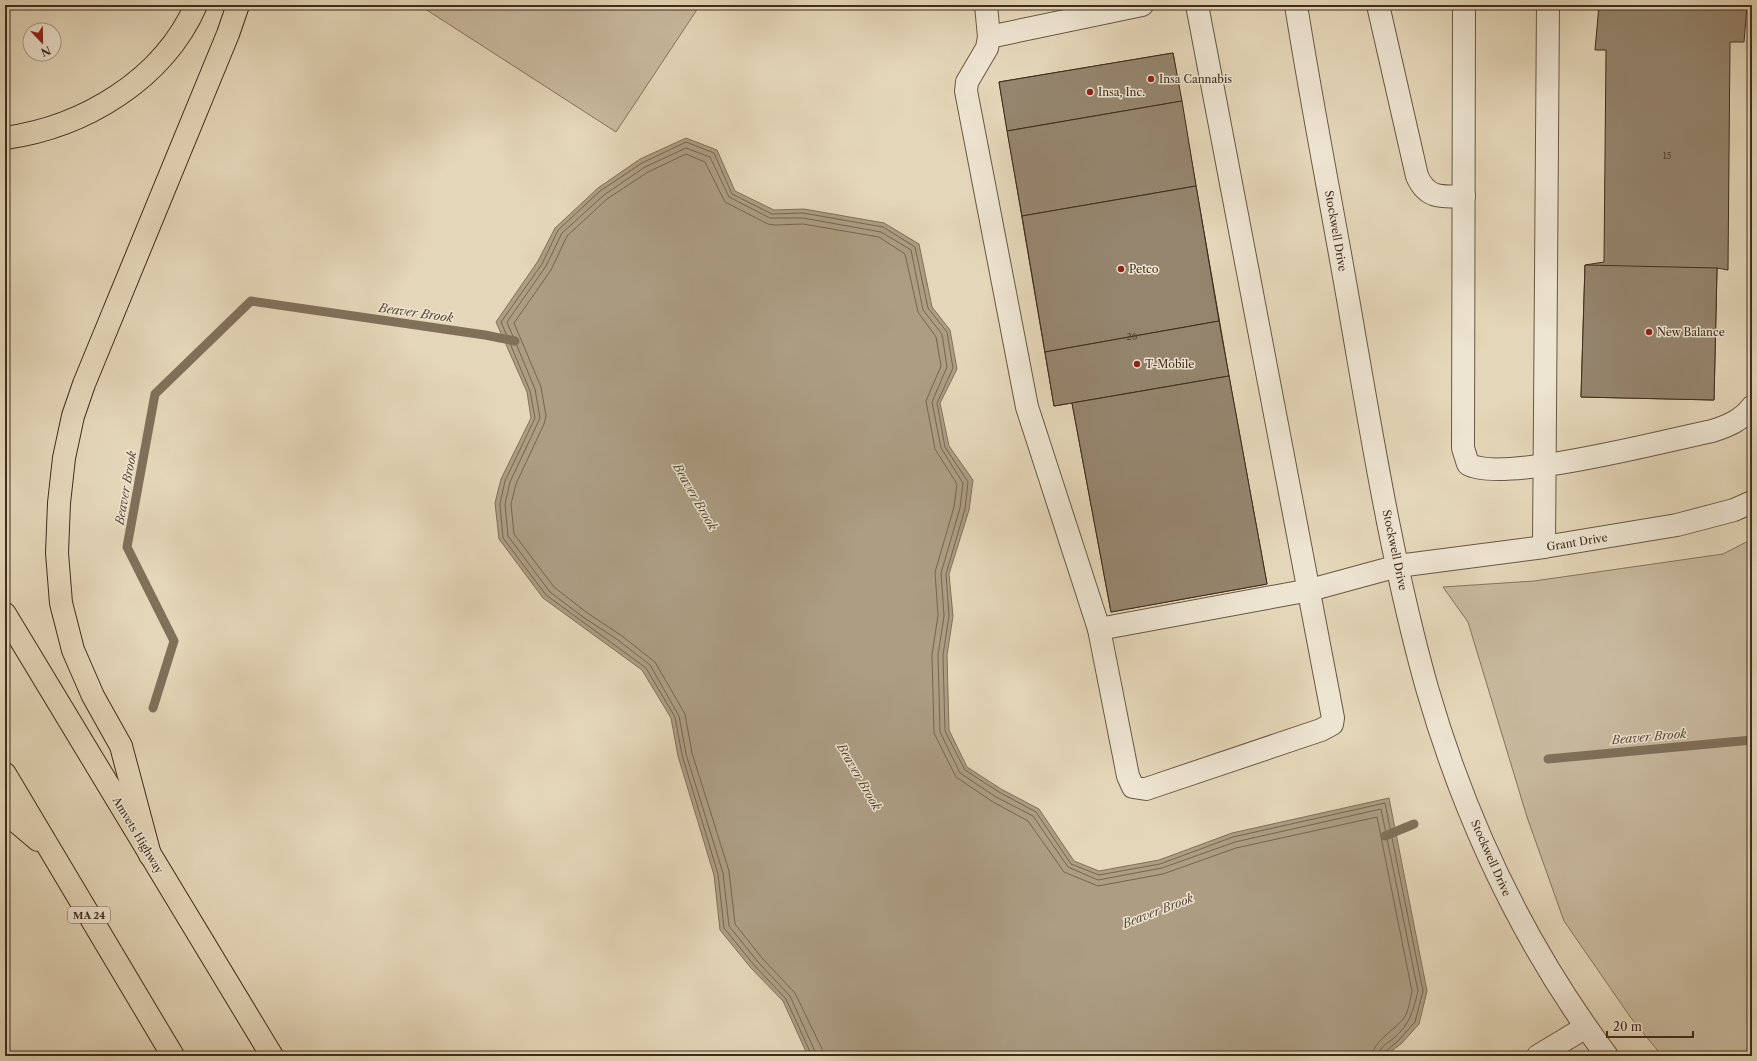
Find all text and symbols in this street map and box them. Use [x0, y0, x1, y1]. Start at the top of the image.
north arrow [22, 22, 62, 62]
text: N [38, 43, 53, 60]
place label: Insa Cannabis [1159, 72, 1232, 86]
marker: Insa Cannabis [1146, 74, 1156, 84]
place label: Insa, Inc. [1098, 85, 1145, 99]
marker: Insa, Inc. [1085, 87, 1095, 97]
house number: 15 [1663, 150, 1671, 161]
street label: Stockwell Drive [1322, 189, 1350, 273]
place label: Petco [1129, 262, 1159, 276]
marker: Petco [1116, 264, 1126, 274]
water label: Beaver Brook [377, 300, 455, 325]
place label: New Balance [1657, 325, 1725, 339]
marker: New Balance [1644, 327, 1654, 337]
house number: 20 [1127, 331, 1138, 342]
place label: T-Mobile [1145, 357, 1194, 371]
marker: T-Mobile [1132, 359, 1142, 369]
water label: Beaver Brook [111, 449, 140, 527]
water label: Beaver Brook [670, 460, 721, 534]
street label: Stockwell Drive [1380, 508, 1410, 592]
street label: Grant Drive [1546, 530, 1608, 554]
water label: Beaver Brook [1610, 726, 1688, 747]
water label: Beaver Brook [834, 740, 885, 814]
street label: Amvets Highway [109, 793, 167, 877]
street label: Stockwell Drive [1468, 818, 1514, 898]
water label: Beaver Brook [1119, 890, 1196, 931]
road number: MA 24 [68, 907, 110, 923]
scale bar [1607, 1013, 1693, 1039]
text: 20 m [1613, 1019, 1642, 1034]

